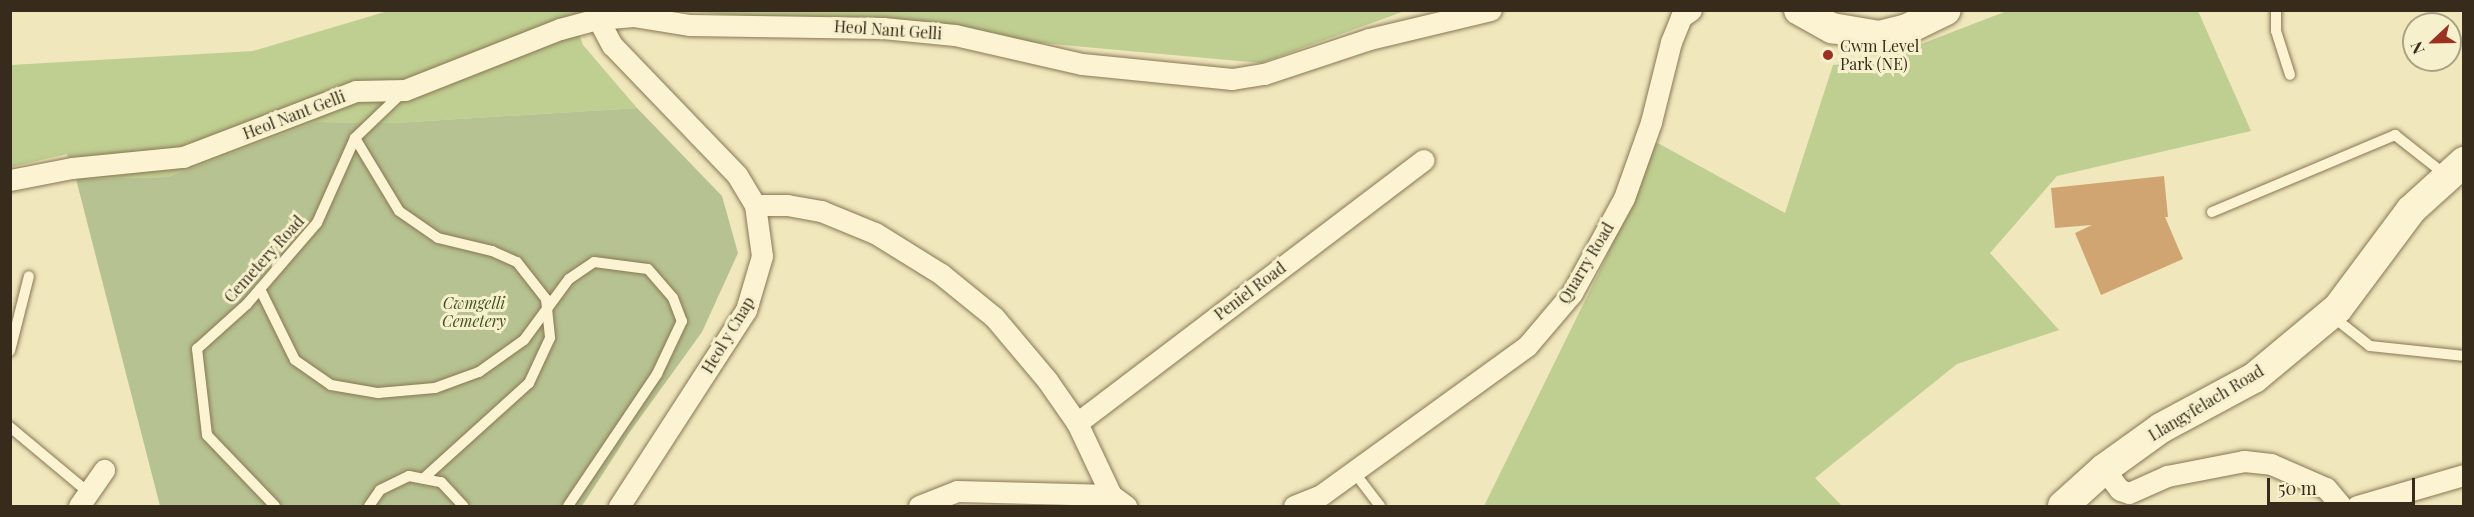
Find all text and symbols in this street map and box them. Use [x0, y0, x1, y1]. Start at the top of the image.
north arrow [2402, 12, 2462, 72]
street label: Heol Nant Gelli [833, 17, 943, 43]
place label: Cwm Level Park (NE) [1840, 36, 1919, 74]
text: N [2405, 39, 2429, 57]
marker: Cwm Level Park (NE) [1821, 48, 1835, 62]
street label: Heol Nant Gelli [240, 87, 348, 143]
street label: Cemetery Road [220, 211, 308, 307]
street label: Quarry Road [1554, 219, 1618, 307]
street label: Peniel Road [1210, 258, 1290, 324]
park label: Cwmgelli Cemetery [442, 293, 506, 331]
street label: Heol y Cnap [697, 293, 759, 377]
street label: Llangyfelach Road [2145, 361, 2267, 445]
scale bar [2270, 466, 2418, 504]
text: 50 m [2278, 476, 2317, 500]

